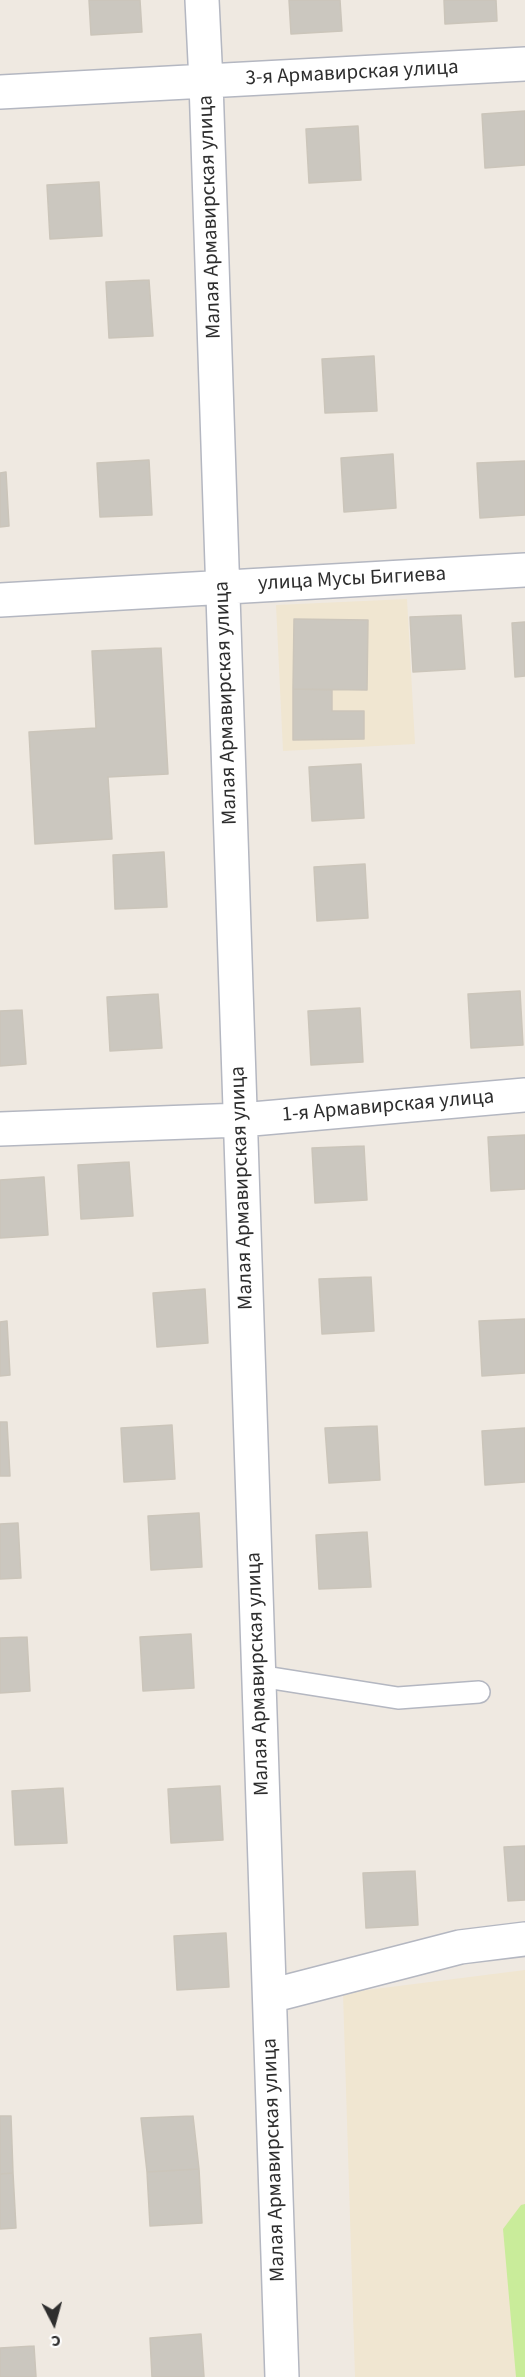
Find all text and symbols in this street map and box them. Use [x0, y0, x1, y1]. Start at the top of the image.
street label: 3-я Армавирская улица [245, 56, 459, 92]
street label: Малая Армавирская улица [194, 95, 228, 339]
street label: улица Мусы Бигиева [257, 562, 447, 598]
street label: Малая Армавирская улица [210, 581, 244, 825]
street label: Малая Армавирская улица [226, 1066, 260, 1310]
street label: 1-я Армавирская улица [281, 1085, 495, 1129]
street label: Малая Армавирская улица [242, 1552, 276, 1796]
street label: Малая Армавирская улица [258, 2038, 292, 2282]
north arrow [24, 2293, 84, 2353]
text: С [50, 2329, 62, 2352]

